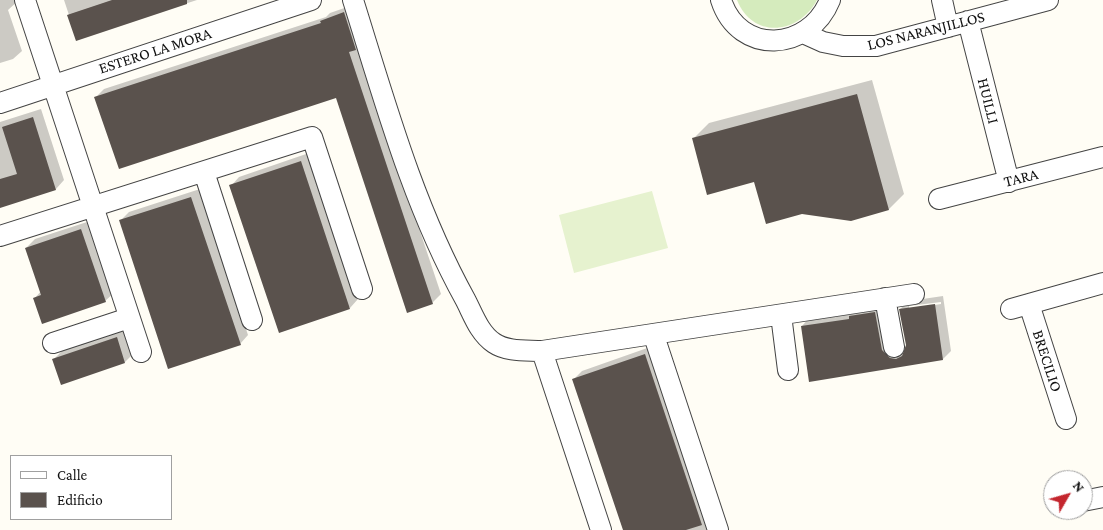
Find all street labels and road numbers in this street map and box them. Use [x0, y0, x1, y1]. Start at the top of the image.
street label: LOS NARANJILLOS [865, 7, 987, 55]
street label: ESTERO LA MORA [96, 24, 214, 78]
street label: HUILLI [973, 76, 1003, 126]
street label: TARA [1002, 164, 1040, 192]
street label: BRECILIO [1028, 328, 1066, 394]

